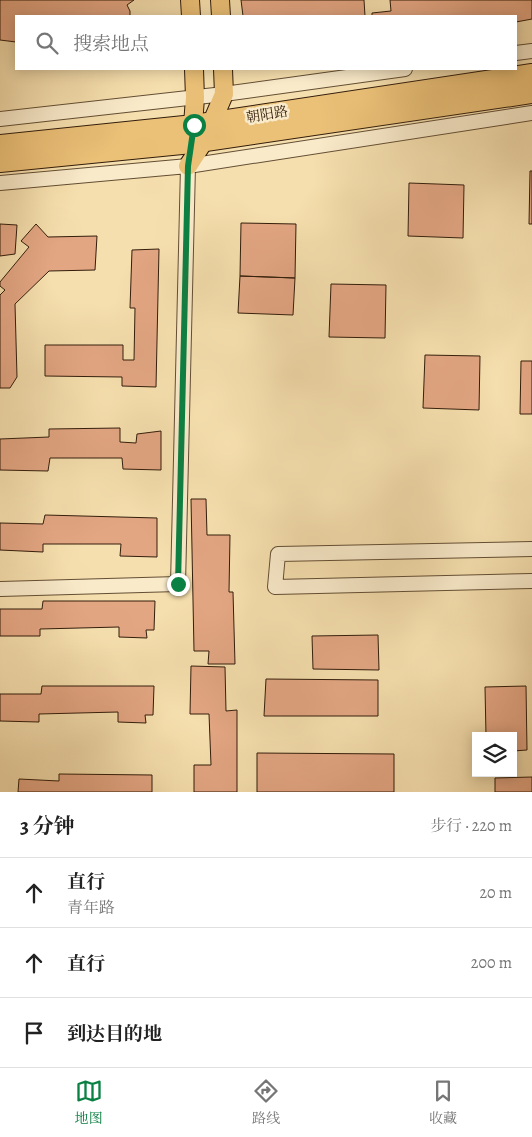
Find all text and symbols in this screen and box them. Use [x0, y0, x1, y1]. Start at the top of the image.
search box [15, 15, 517, 70]
icon: search [33, 29, 61, 57]
text: 搜索地点 [73, 31, 149, 57]
street label: 朝阳路 [245, 102, 289, 127]
route start [183, 114, 206, 137]
route end [167, 573, 190, 596]
map controls [472, 732, 517, 777]
button: layers [472, 732, 517, 777]
text: 3 分钟 [20, 812, 75, 840]
text: 步行 · 220 m [430, 815, 512, 837]
text: 直行 [67, 869, 105, 895]
icon: ahead [20, 879, 48, 907]
text: 20 m [479, 882, 512, 904]
text: 青年路 [67, 897, 115, 919]
icon: ahead [20, 949, 48, 977]
text: 直行 [67, 951, 105, 977]
text: 200 m [471, 952, 512, 974]
icon: arrive [20, 1019, 48, 1047]
text: 到达目的地 [67, 1021, 162, 1047]
tab: 地图 [75, 1077, 103, 1128]
tab: 路线 [252, 1077, 280, 1128]
tab: 收藏 [429, 1077, 457, 1128]

